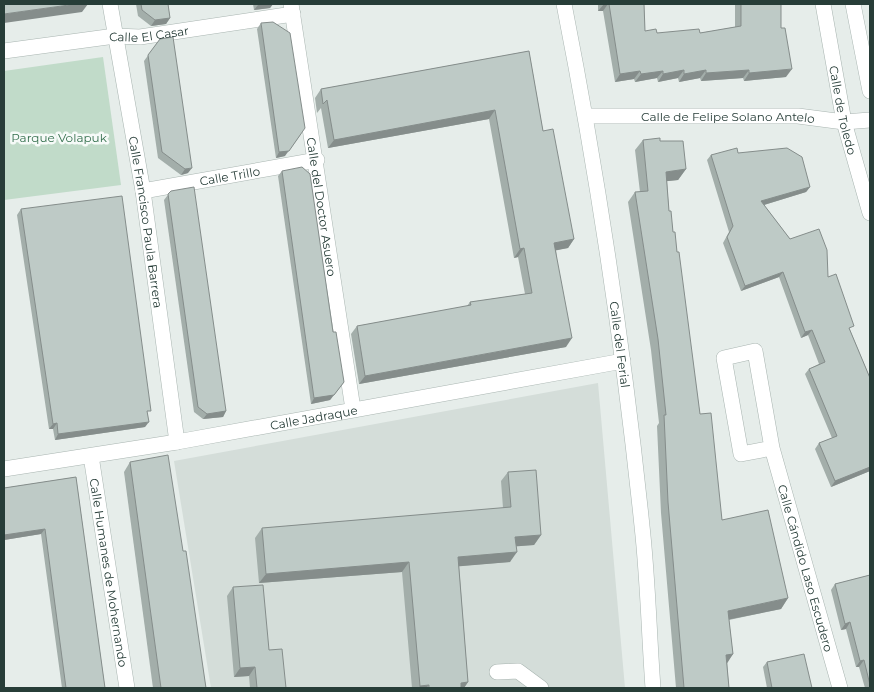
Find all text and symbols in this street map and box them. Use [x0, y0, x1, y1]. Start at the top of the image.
street label: Calle El Casar [108, 22, 190, 45]
street label: Calle de Toledo [827, 64, 860, 156]
street label: Calle de Felipe Solano Antelo [641, 108, 816, 126]
park label: Parque Volapuk [11, 130, 108, 145]
street label: Calle Francisco Paula Barrera [126, 135, 166, 309]
street label: Calle del Doctor Asuero [304, 136, 340, 277]
street label: Calle Trillo [198, 163, 261, 188]
street label: Calle del Ferial [607, 300, 633, 388]
street label: Calle Jadraque [269, 402, 359, 432]
street label: Calle Humanes de Mohernando [87, 477, 131, 668]
street label: Calle Cándido Laso Escudero [775, 483, 837, 653]

